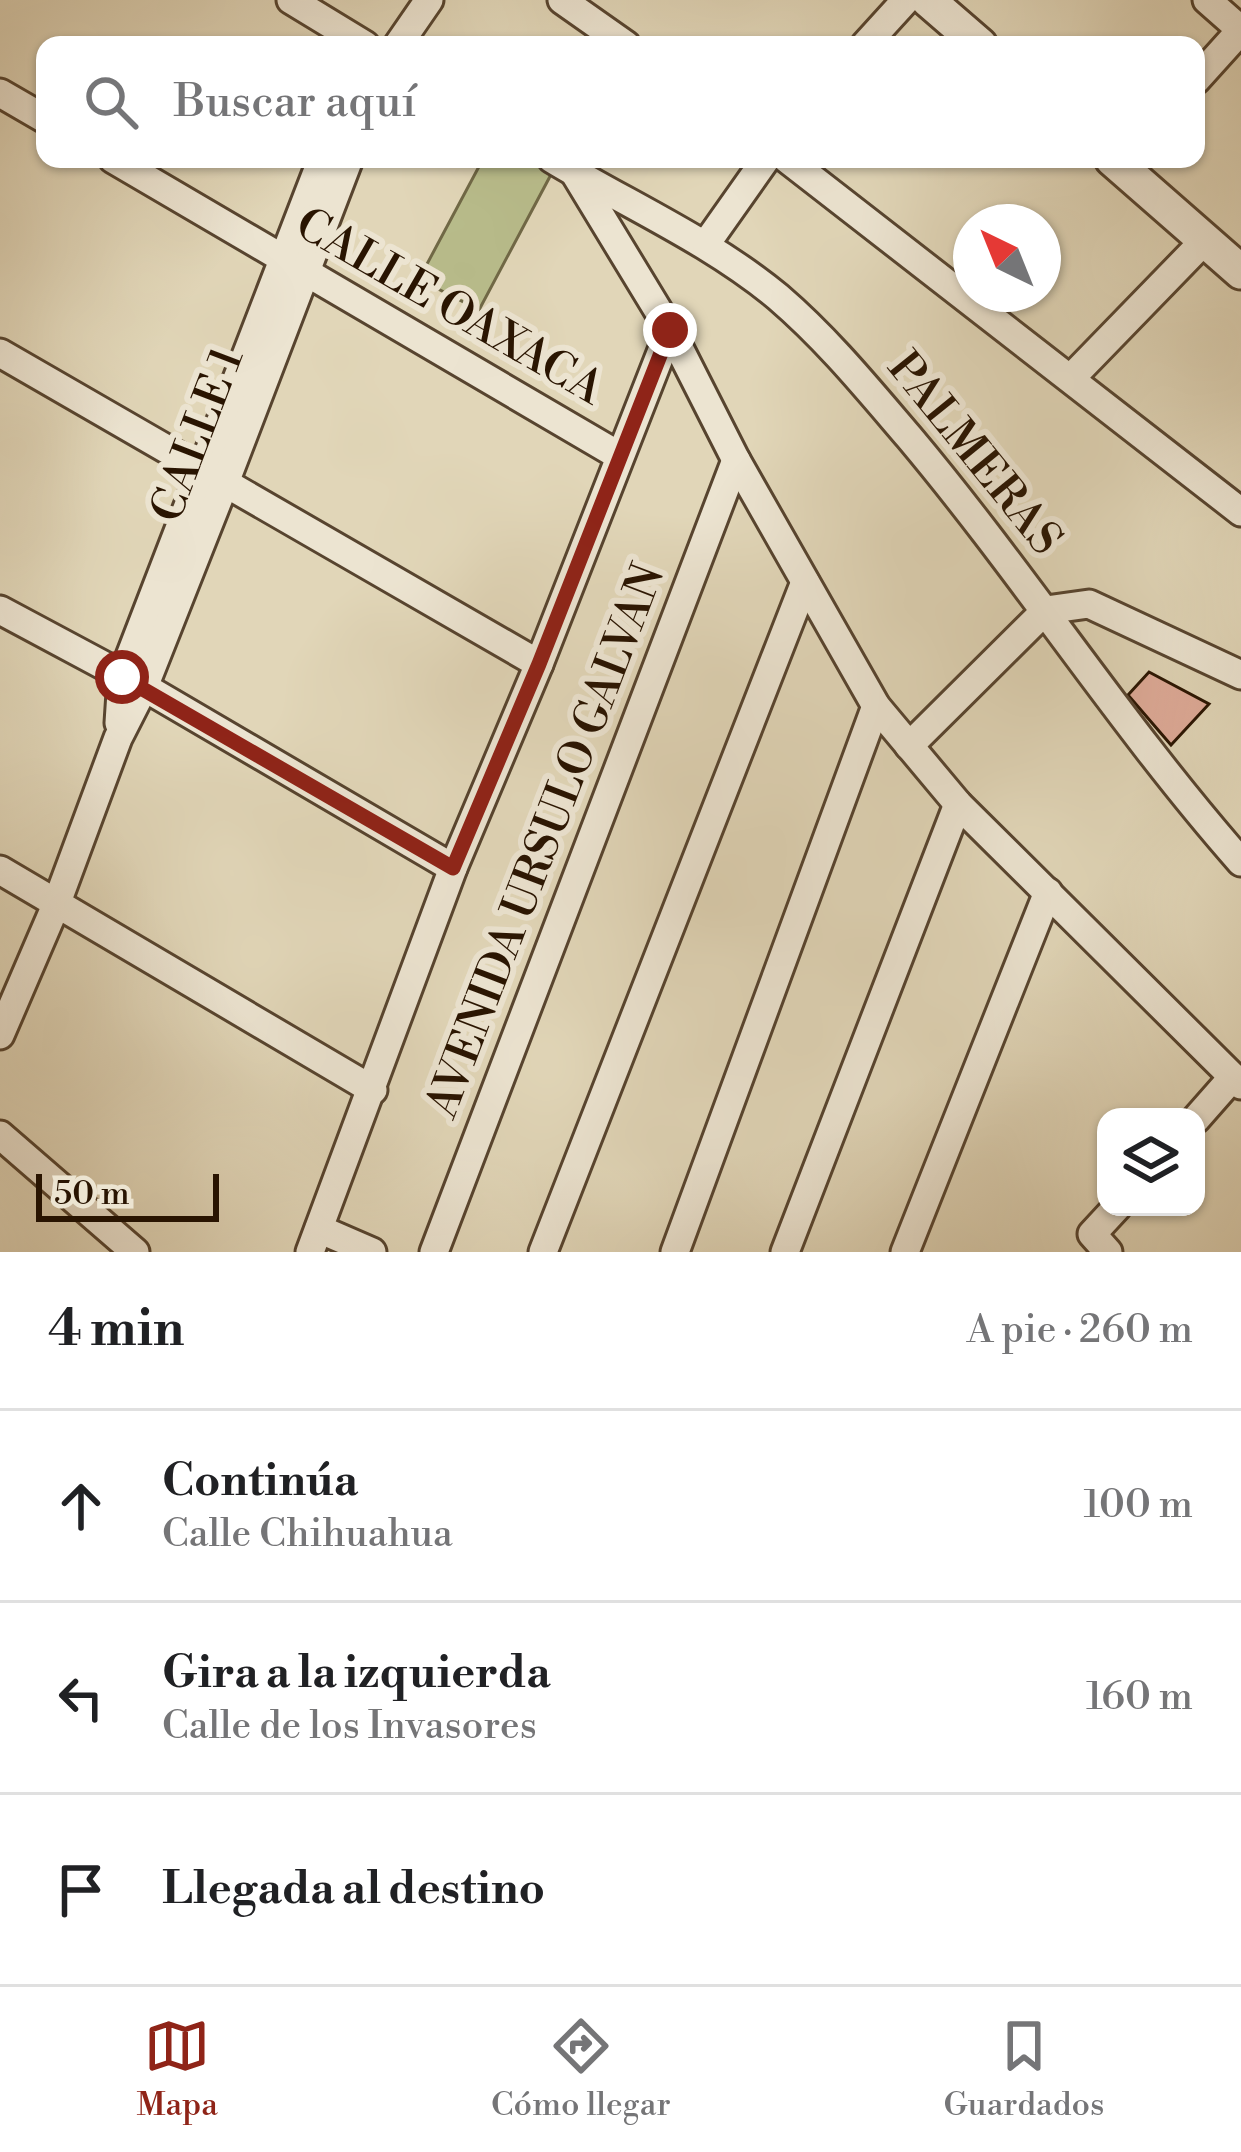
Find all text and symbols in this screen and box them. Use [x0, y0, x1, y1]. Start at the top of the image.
search box [36, 36, 1205, 168]
icon: search [78, 69, 144, 135]
text: Buscar aquí [174, 74, 416, 131]
street label: CALLE OAXACA [285, 196, 614, 419]
north arrow [953, 204, 1061, 312]
route end [643, 303, 697, 357]
street label: CALLE 1 [139, 340, 257, 530]
street label: PALMERAS [875, 341, 1073, 567]
street label: AVENIDA URSULO GALVAN [414, 556, 678, 1127]
route start [95, 650, 149, 704]
map controls [1097, 1108, 1205, 1216]
button: layers [1097, 1108, 1205, 1216]
scale bar [36, 1168, 219, 1221]
text: 50 m [54, 1174, 130, 1215]
text: 4 min [48, 1298, 184, 1362]
text: A pie · 260 m [967, 1306, 1193, 1355]
text: Continúa [162, 1453, 358, 1510]
icon: ahead [48, 1473, 114, 1539]
text: 100 m [1084, 1481, 1193, 1530]
text: Calle Chihuahua [162, 1510, 453, 1559]
text: Gira a la izquierda [162, 1645, 551, 1702]
icon: left [48, 1665, 114, 1731]
text: 160 m [1086, 1673, 1193, 1722]
text: Calle de los Invasores [162, 1702, 537, 1751]
icon: arrive [48, 1857, 114, 1923]
text: Llegada al destino [162, 1861, 545, 1918]
tab: Mapa [136, 2013, 218, 2126]
tab: Cómo llegar [491, 2013, 671, 2126]
tab: Guardados [944, 2013, 1105, 2126]

